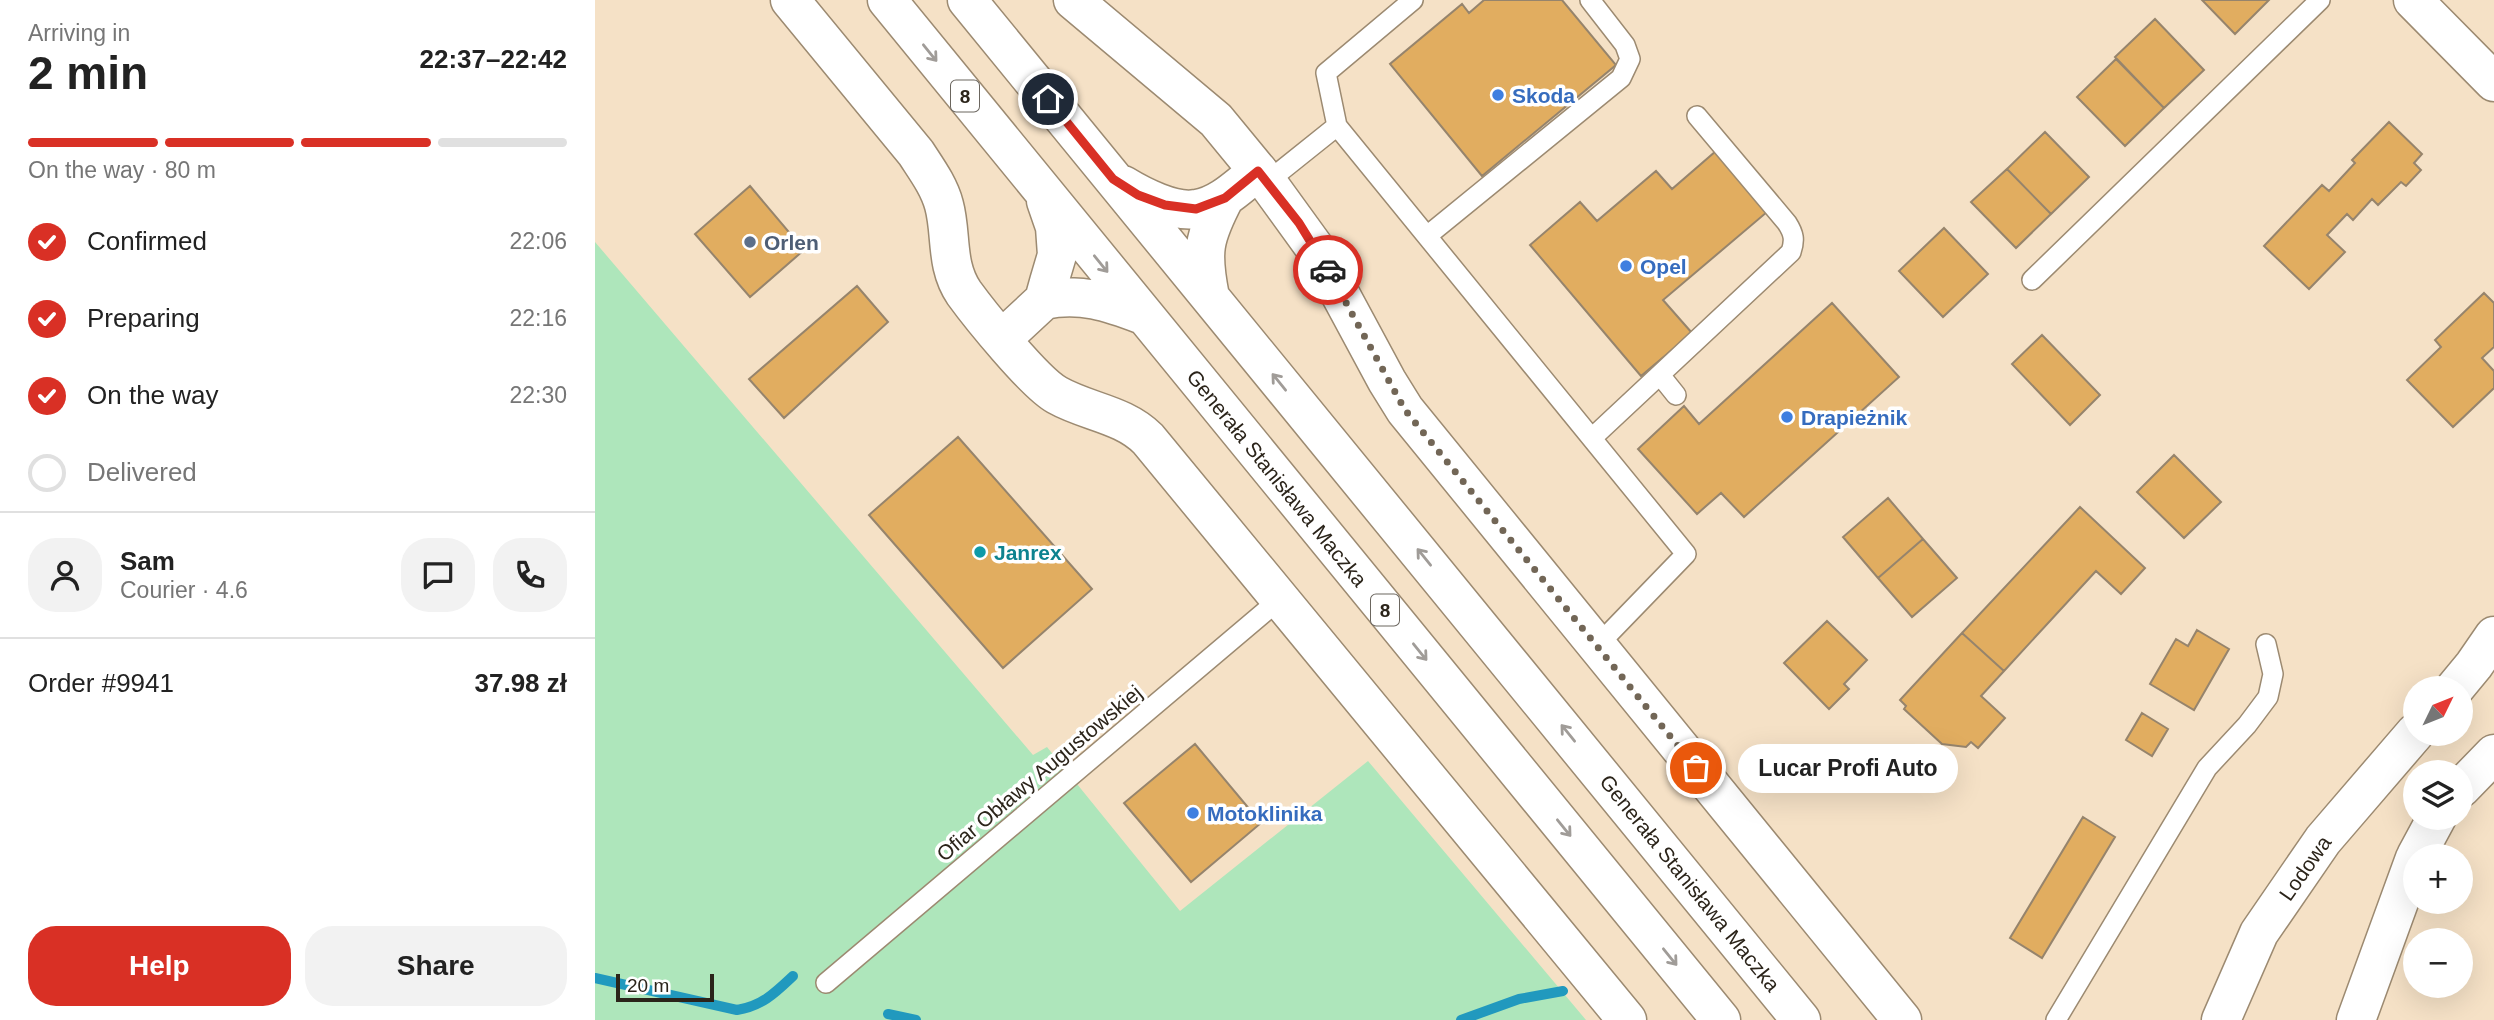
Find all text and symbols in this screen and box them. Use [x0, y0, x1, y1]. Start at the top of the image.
text: Arriving in [28, 20, 130, 46]
one-way arrow [922, 43, 937, 61]
text: 22:37–22:42 [420, 44, 567, 74]
text: 2 min [28, 47, 148, 99]
pin [1018, 69, 1078, 129]
road number: 8 [951, 80, 979, 111]
icon: home [1029, 80, 1067, 118]
place label: Skoda [1512, 84, 1575, 107]
marker: Skoda [1490, 87, 1506, 103]
text: On the way · 80 m [28, 157, 216, 183]
icon: check [28, 223, 66, 261]
text: Confirmed [87, 226, 207, 256]
text: 22:06 [509, 228, 567, 254]
place label: Orlen [764, 231, 819, 254]
marker: Orlen [742, 234, 758, 250]
courier [1293, 235, 1363, 305]
icon: car [1309, 251, 1347, 289]
one-way arrow [1094, 254, 1109, 272]
place label: Opel [1640, 255, 1687, 278]
marker: Opel [1618, 258, 1634, 274]
icon: check [28, 300, 66, 338]
text: Preparing [87, 303, 200, 333]
text: 22:16 [509, 305, 567, 331]
street label: Generała Stanisława Maczka [1182, 365, 1372, 591]
one-way arrow [1271, 373, 1287, 391]
icon: check [28, 377, 66, 415]
text: On the way [87, 380, 219, 410]
text: 22:30 [509, 382, 567, 408]
place label: Drapieżnik [1801, 406, 1908, 429]
marker: Drapieżnik [1779, 409, 1795, 425]
text: Delivered [87, 457, 197, 487]
button: person [28, 538, 102, 612]
button: chat [401, 538, 475, 612]
button: phone [493, 538, 567, 612]
place label: Janrex [994, 541, 1062, 564]
marker: Janrex [972, 544, 988, 560]
text: Sam [120, 546, 175, 576]
one-way arrow [1416, 549, 1431, 567]
text: Courier · 4.6 [120, 577, 248, 603]
road number: 8 [1371, 594, 1399, 625]
one-way arrow [1412, 643, 1427, 661]
text: Order #9941 [28, 668, 174, 698]
text: 37.98 zł [474, 668, 567, 698]
north arrow [2403, 676, 2473, 746]
map controls [2403, 676, 2473, 998]
street label: Ofiar Obławy Augustowskiej [932, 681, 1146, 865]
one-way arrow [1560, 725, 1576, 743]
pin [1666, 738, 1726, 798]
callout: Lucar Profi Auto [1738, 744, 1959, 792]
icon: bag [1677, 749, 1715, 787]
text: Lucar Profi Auto [1758, 755, 1938, 781]
button: layers [2403, 760, 2473, 830]
street label: Generała Stanisława Maczka [1595, 770, 1785, 996]
place label: Motoklinika [1207, 802, 1323, 825]
marker: Motoklinika [1185, 805, 1201, 821]
one-way arrow [1556, 818, 1572, 836]
street label: Lodowa [2274, 831, 2336, 905]
button: + [2403, 844, 2473, 914]
button: Help [28, 926, 291, 1006]
button: Share [305, 926, 567, 1006]
button: − [2403, 928, 2473, 998]
one-way arrow [1662, 948, 1677, 966]
scale bar [616, 971, 714, 1003]
text: 20 m [627, 975, 669, 996]

